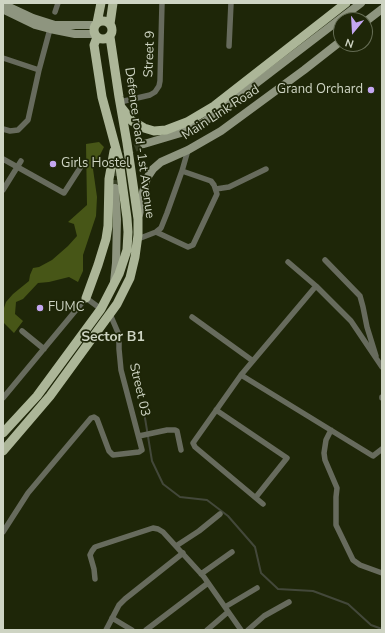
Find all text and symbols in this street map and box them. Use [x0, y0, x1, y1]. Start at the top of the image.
north arrow [333, 12, 373, 52]
street label: Street 9 [141, 30, 159, 78]
text: N [343, 35, 356, 51]
street label: Defence road -1st Avenue [121, 66, 157, 220]
street label: Main Link Road [179, 82, 263, 144]
place label: Grand Orchard [277, 82, 363, 98]
marker: Grand Orchard [366, 85, 376, 95]
place label: Girls Hostel [61, 156, 130, 172]
marker: Girls Hostel [48, 159, 58, 169]
place label: FUMC [48, 300, 84, 316]
marker: FUMC [35, 303, 45, 313]
district label: Sector B1 [81, 330, 145, 346]
street label: Street 03 [125, 362, 153, 418]

